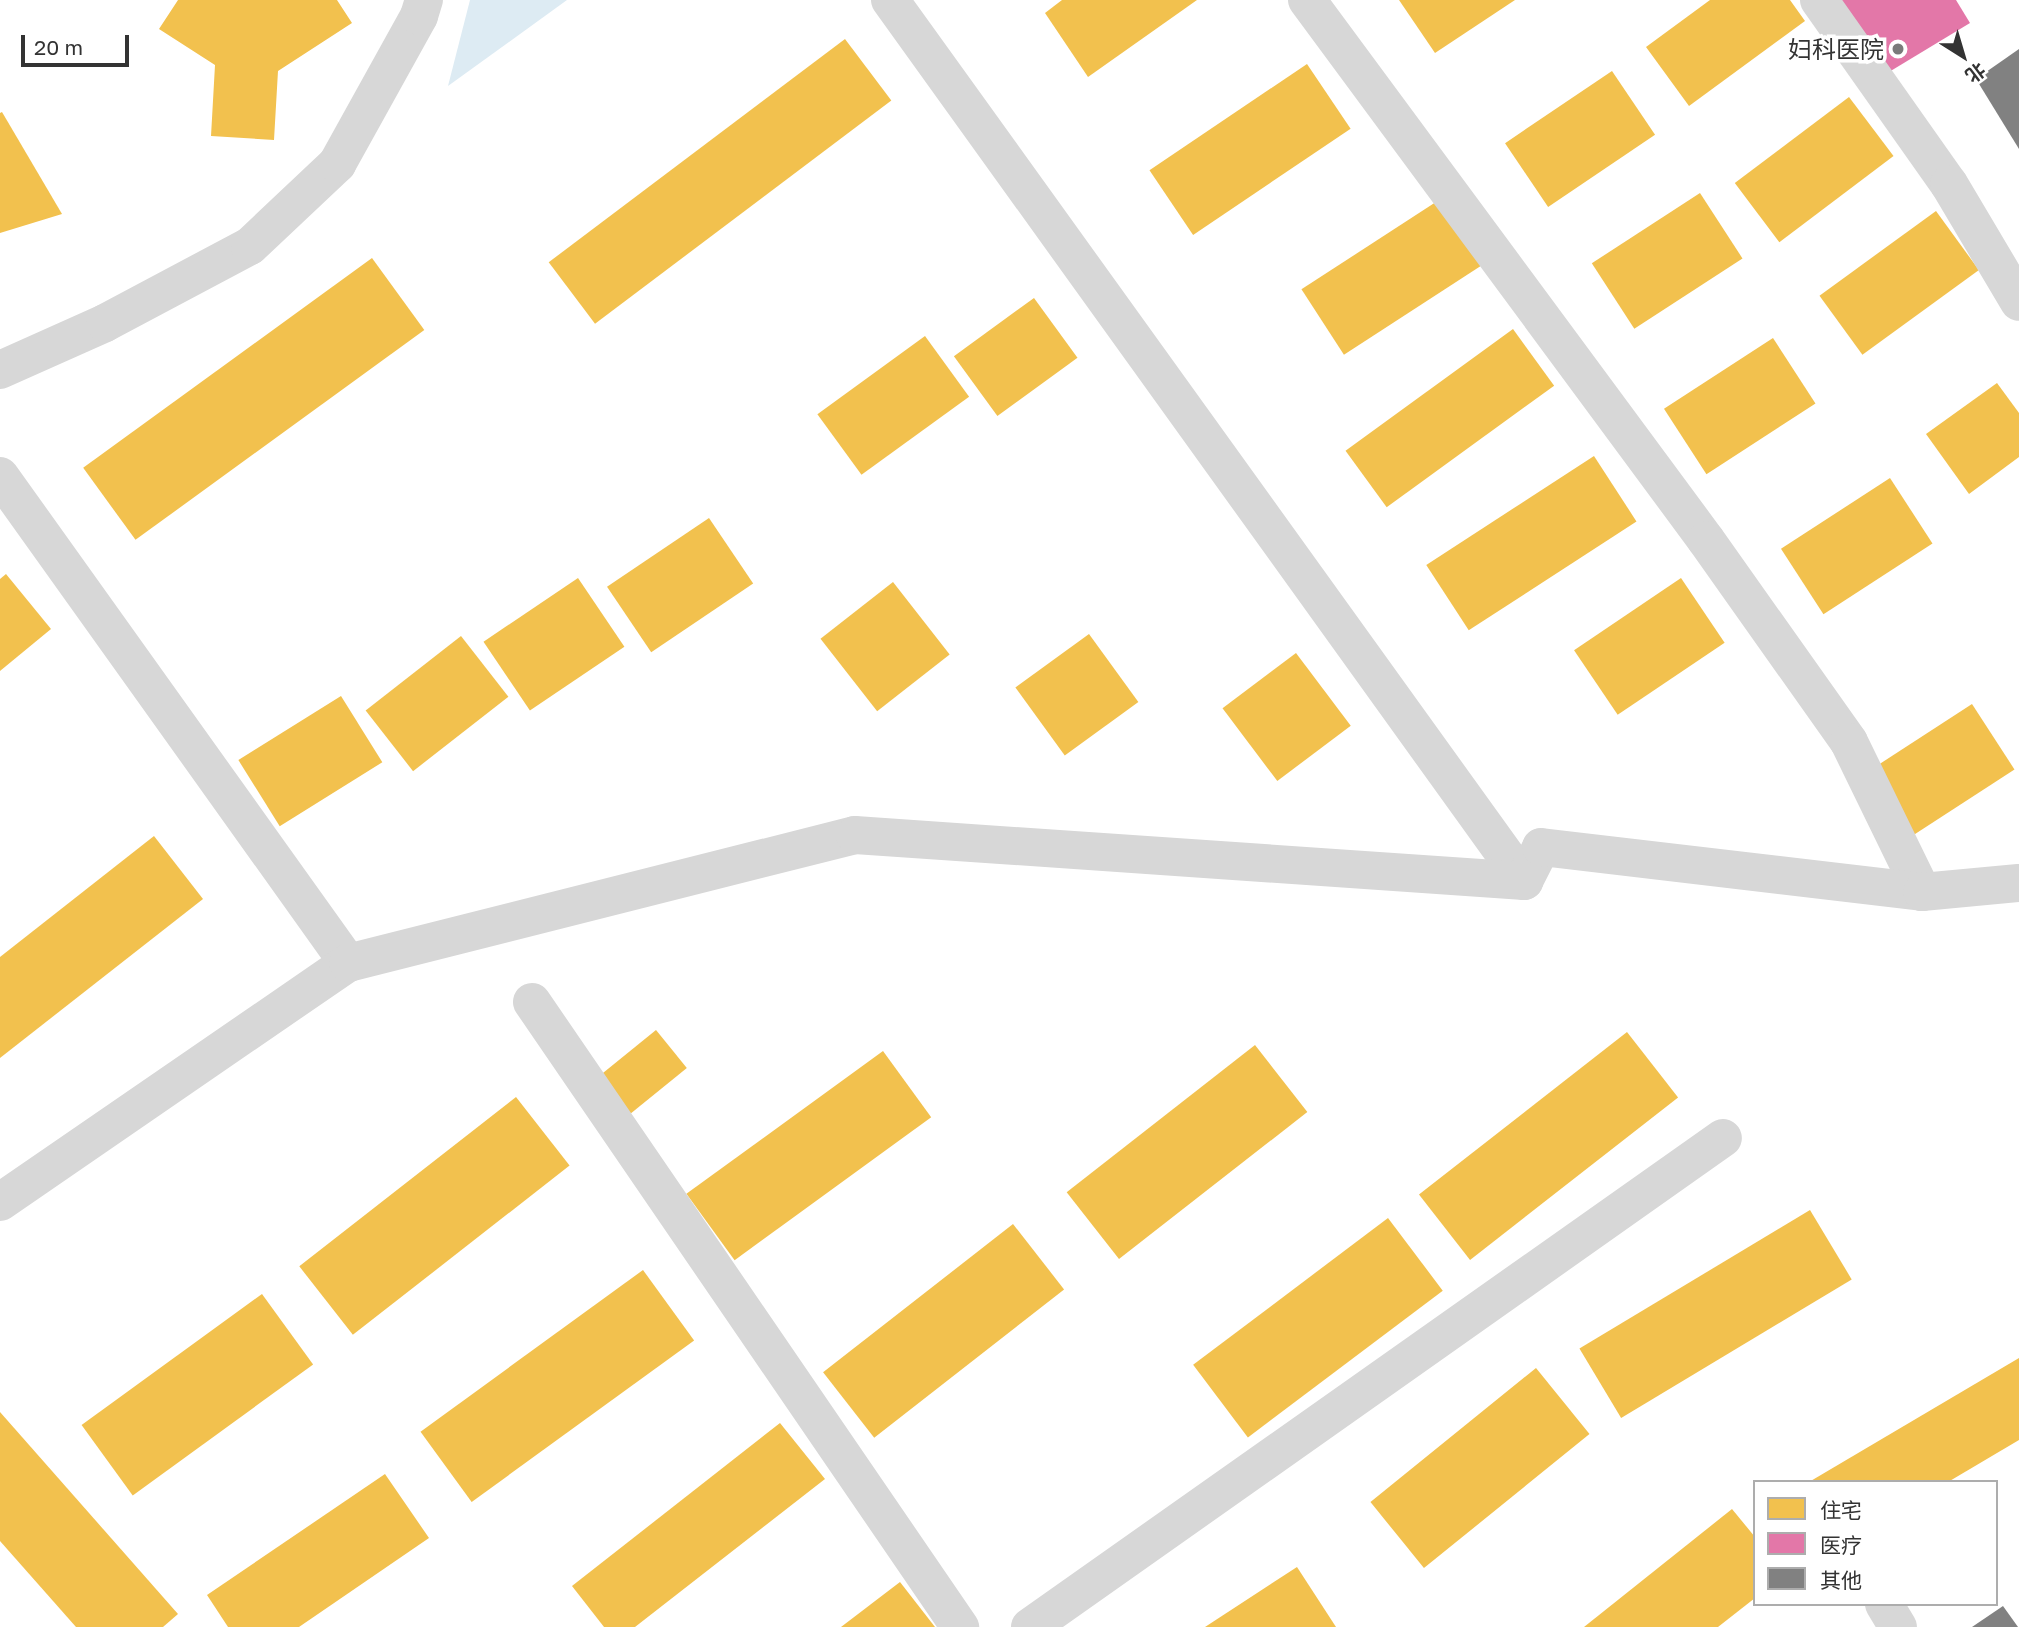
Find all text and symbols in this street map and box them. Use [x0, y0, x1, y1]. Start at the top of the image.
scale bar [24, 21, 133, 65]
north arrow [1928, 21, 1998, 91]
text: 20 m [34, 34, 83, 60]
place label: 妇科医院 [1788, 35, 1884, 63]
marker: 妇科医院 [1890, 41, 1906, 57]
text: 北 [1961, 58, 1990, 88]
legend [1753, 1480, 1998, 1606]
text: 住宅 [1820, 1497, 1862, 1523]
text: 医疗 [1820, 1532, 1862, 1558]
text: 其他 [1820, 1567, 1862, 1593]

